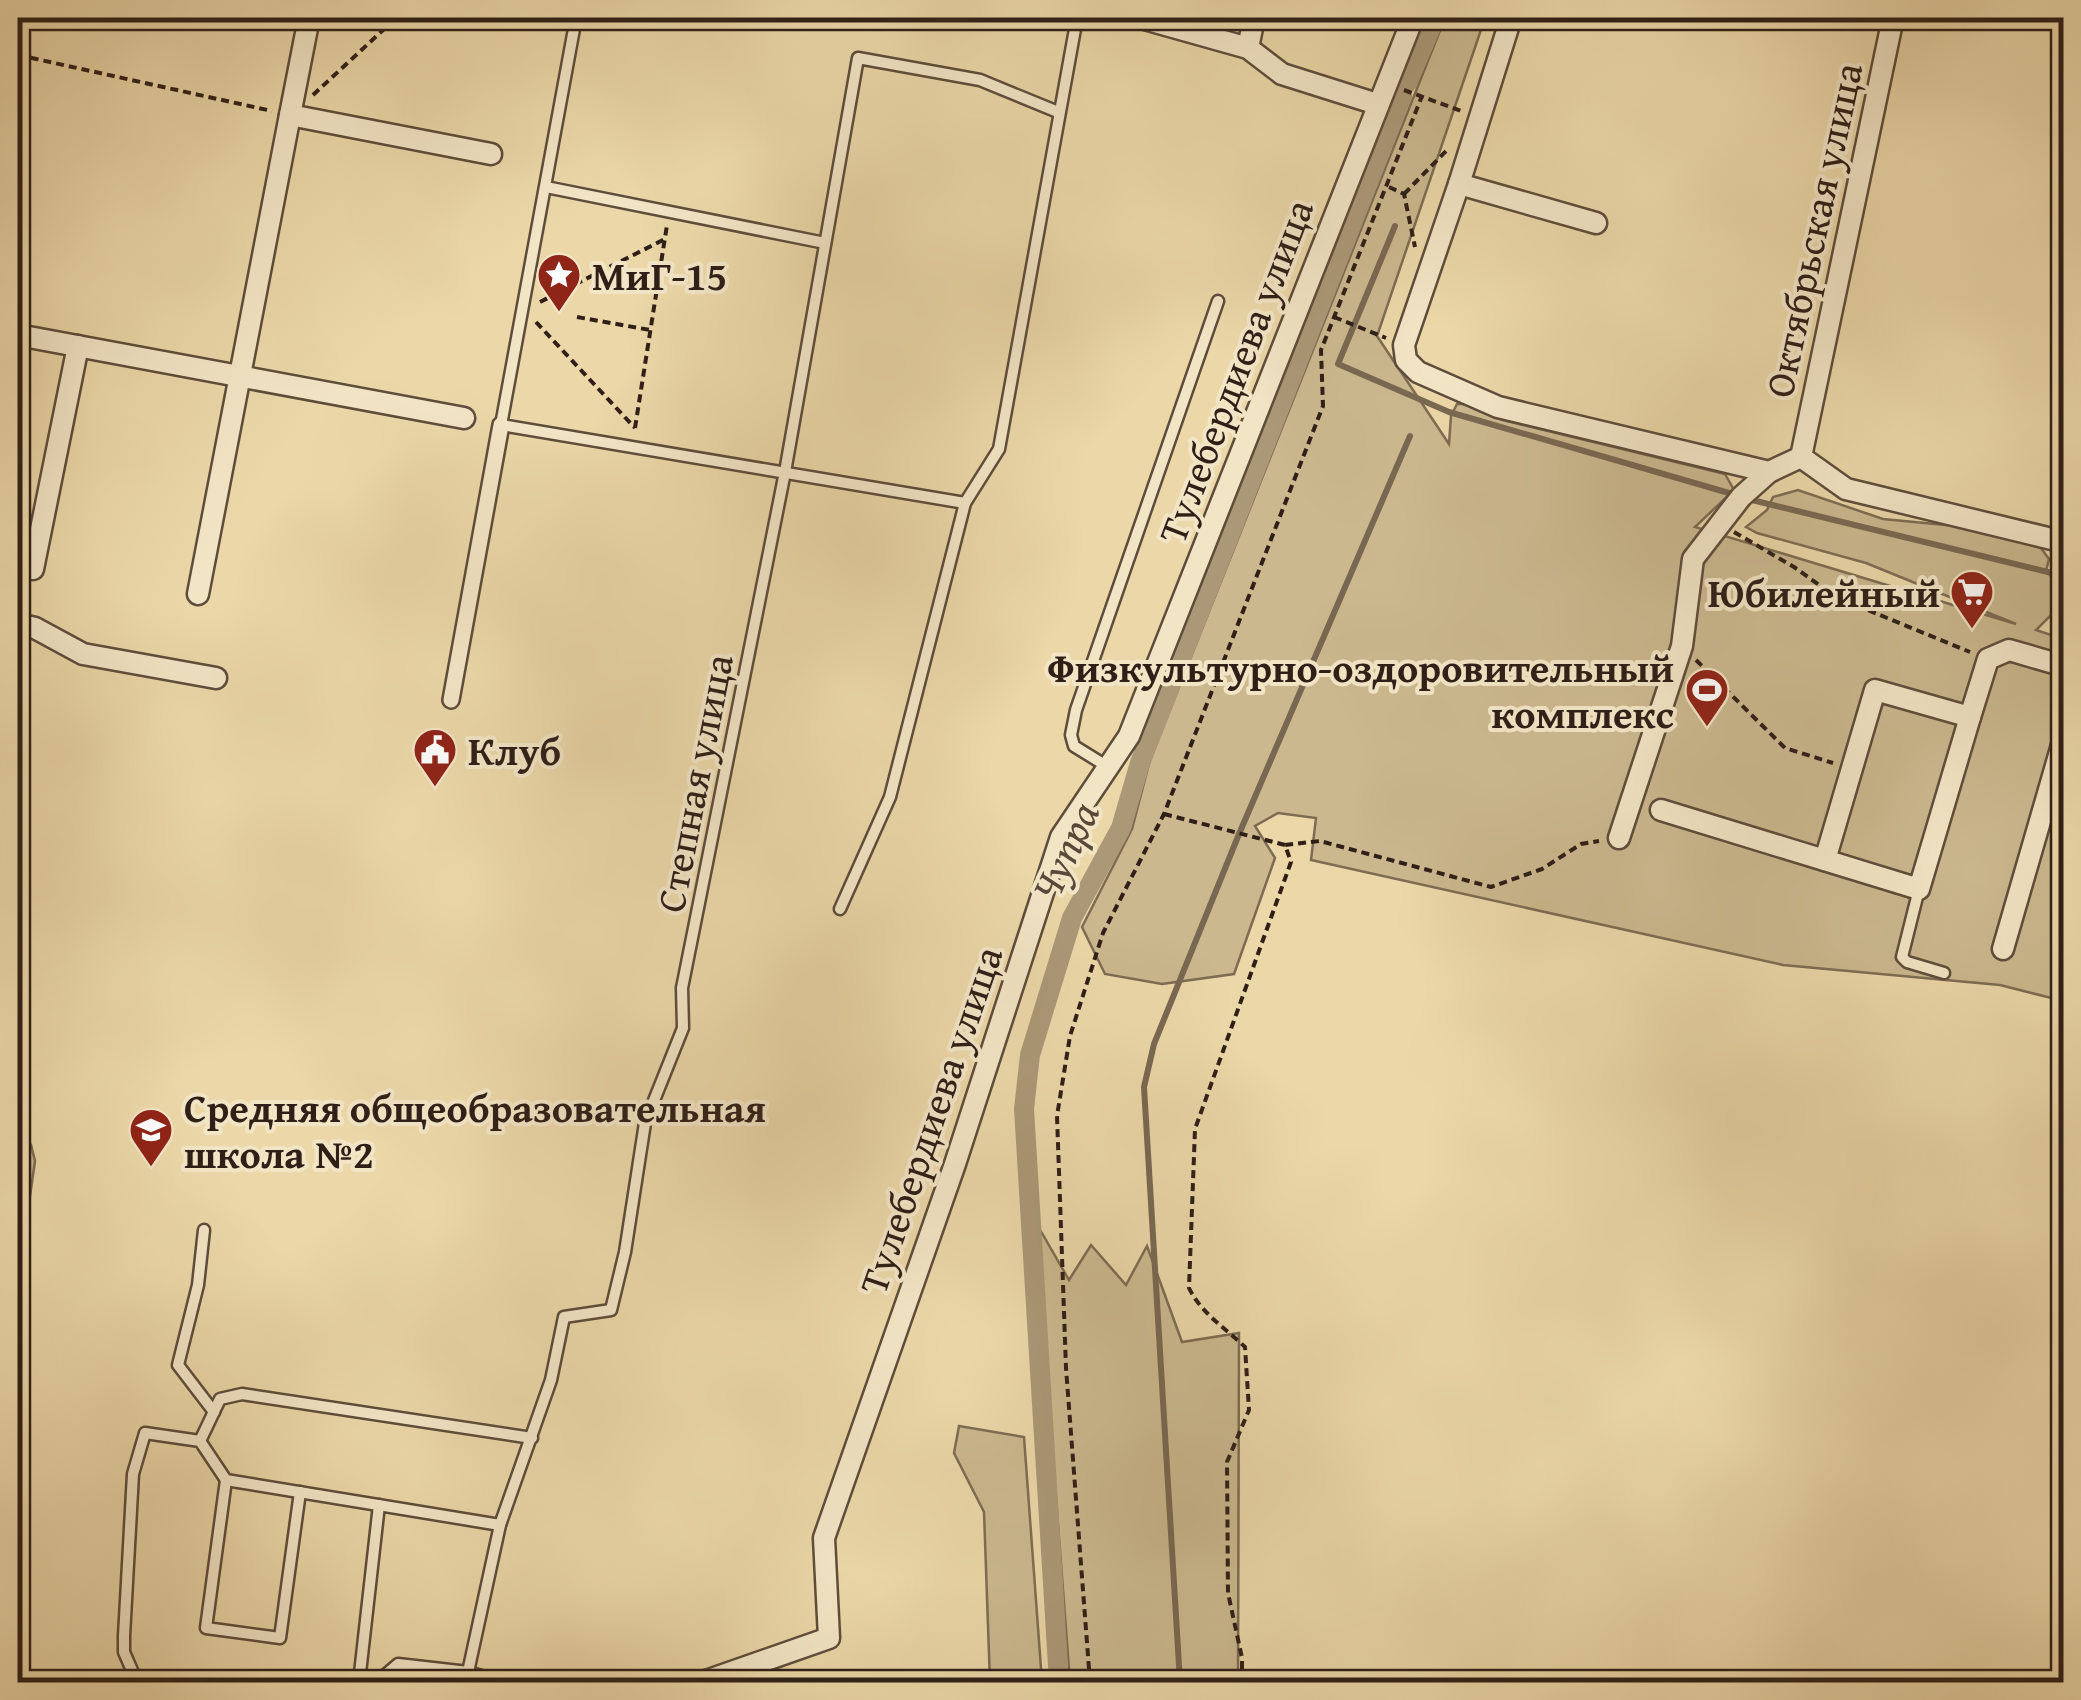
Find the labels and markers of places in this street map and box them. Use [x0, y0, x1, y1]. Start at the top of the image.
place label: МиГ-15 [592, 246, 727, 305]
place icon: МиГ-15 [536, 252, 582, 313]
place label: Юбилейный [1708, 563, 1940, 622]
supermarket icon: Юбилейный [1949, 569, 1995, 630]
place label: Физкультурно-оздоровительный комплекс [1047, 638, 1674, 743]
sports icon: Физкультурно-оздоровительный комплекс [1684, 667, 1730, 728]
place label: Клуб [468, 721, 561, 780]
public building icon: Клуб [412, 727, 458, 788]
place label: Средняя общеобразовательная школа №2 [184, 1078, 766, 1183]
school or university icon: Средняя общеобразовательная школа №2 [128, 1107, 174, 1168]

